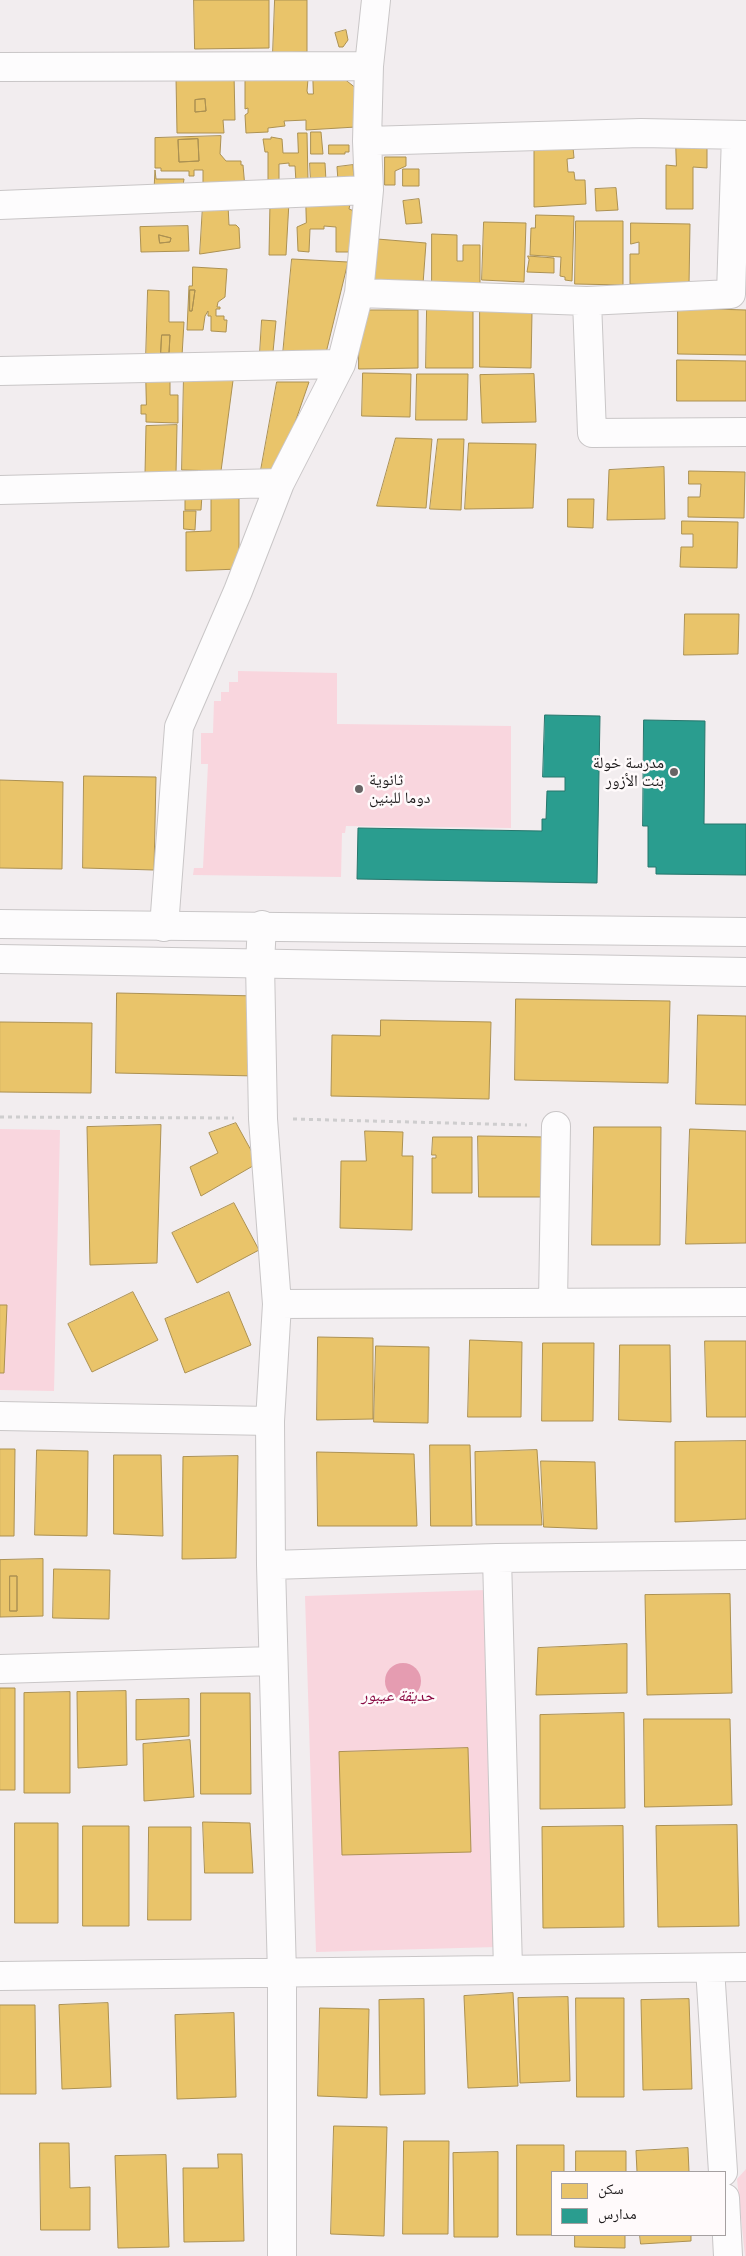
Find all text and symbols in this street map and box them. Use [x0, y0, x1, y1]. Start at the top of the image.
place label: مدرسة خولة بنت الأزور [593, 753, 664, 791]
marker: مدرسة خولة بنت الأزور [668, 766, 680, 778]
place label: ثانوية دوما للبنين [369, 770, 430, 808]
marker: ثانوية دوما للبنين [353, 783, 365, 795]
park label: حديقة عيبور [362, 1686, 434, 1706]
legend [551, 2171, 726, 2236]
text: سكن [598, 2180, 624, 2198]
text: مدارس [598, 2205, 637, 2223]

